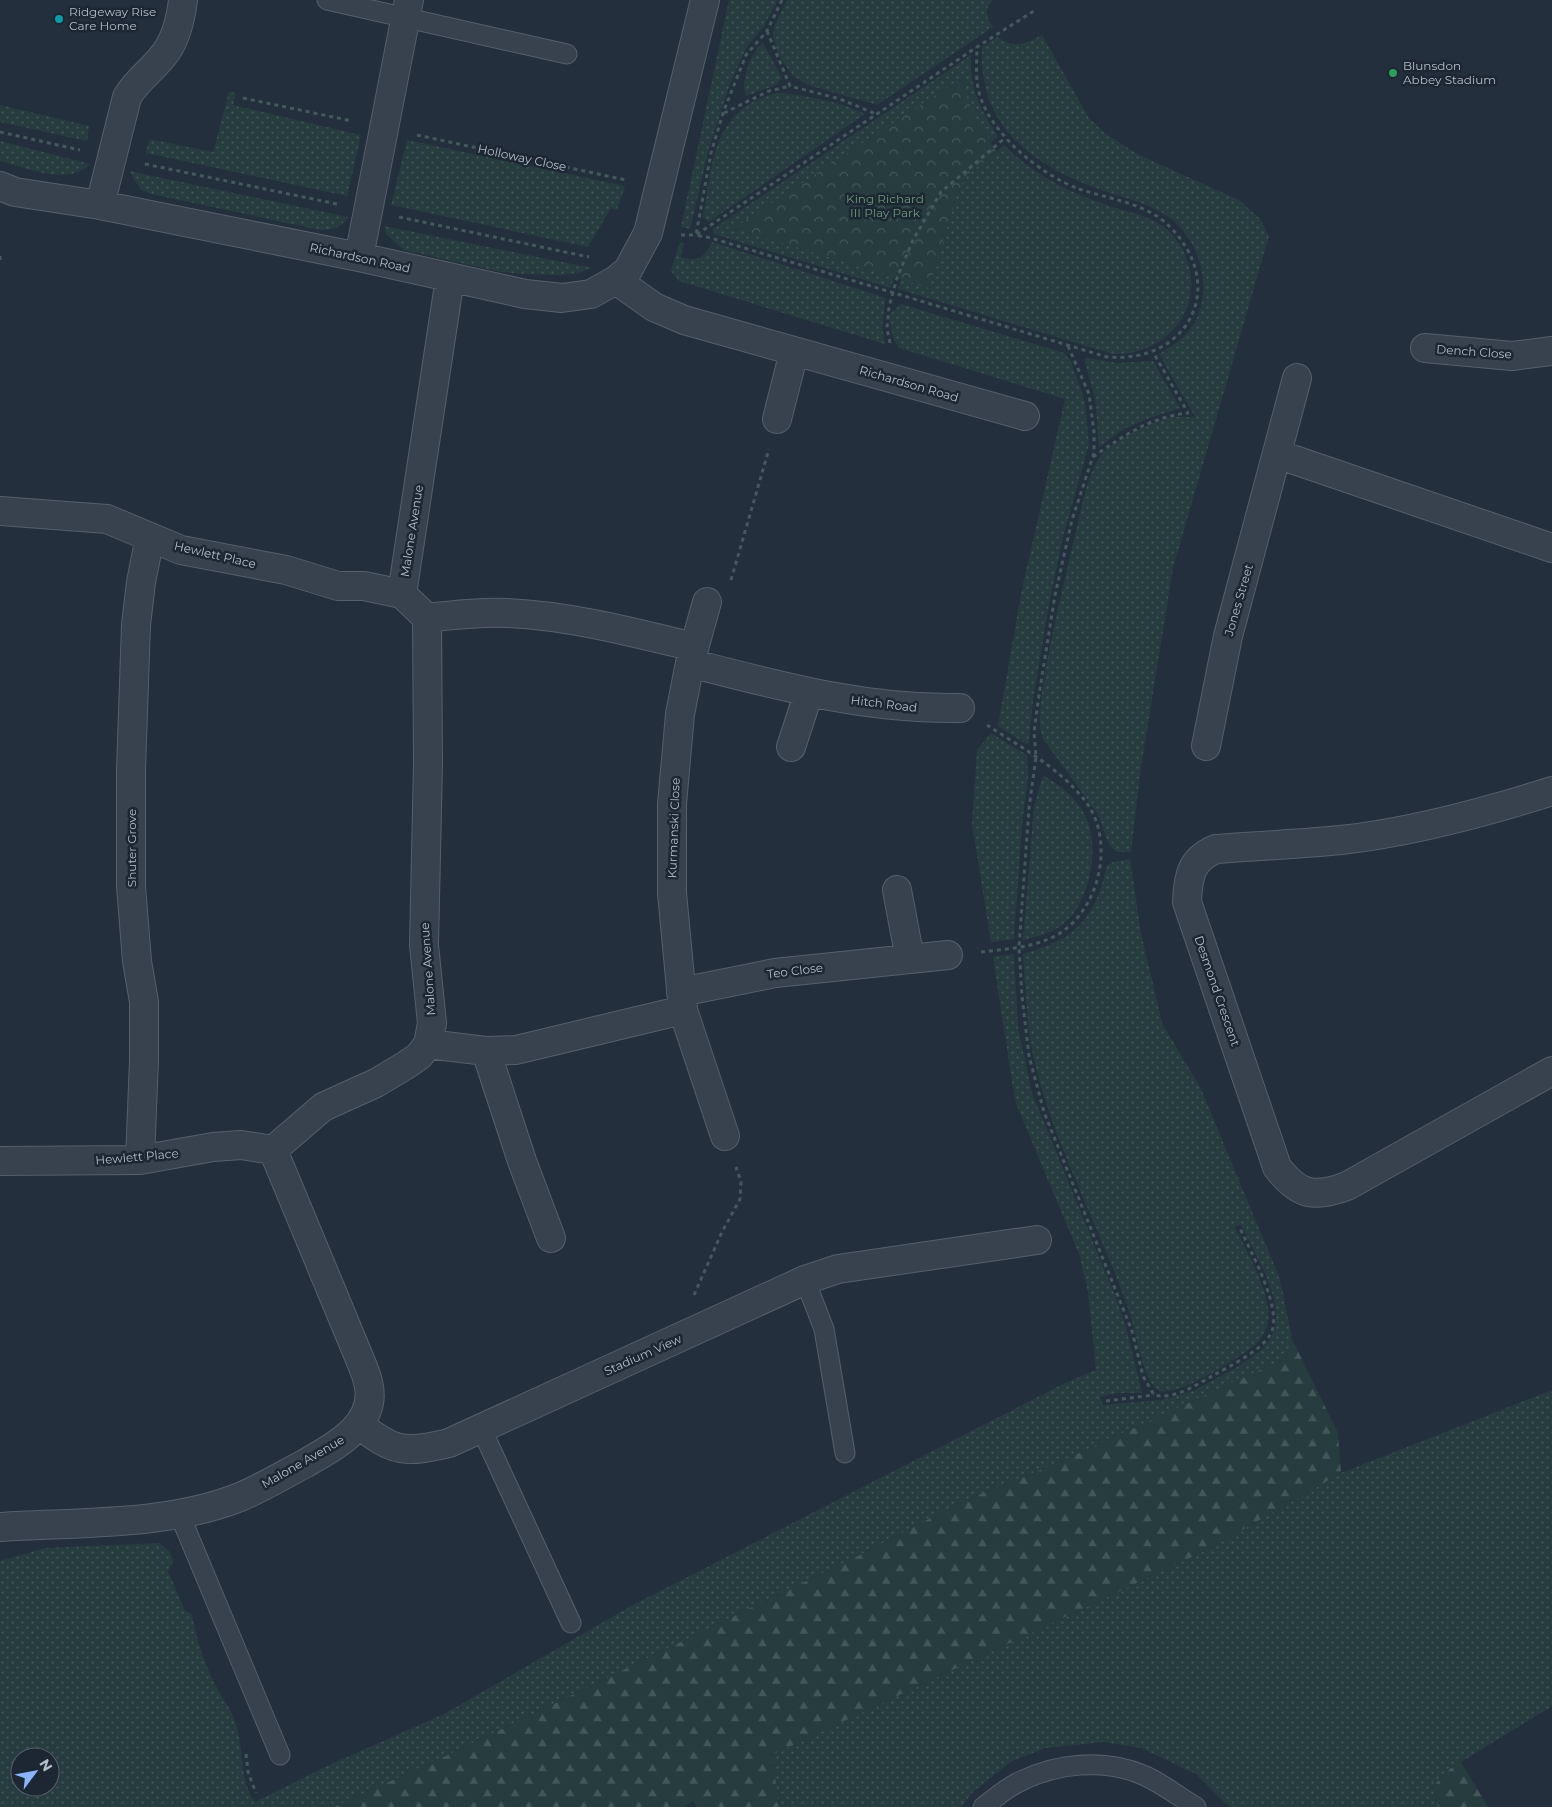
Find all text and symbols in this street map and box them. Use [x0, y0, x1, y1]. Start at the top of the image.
place label: Ridgeway Rise Care Home [69, 4, 156, 33]
marker: Ridgeway Rise Care Home [53, 13, 65, 25]
place label: Blunsdon Abbey Stadium [1403, 58, 1496, 87]
marker: Blunsdon Abbey Stadium [1387, 67, 1399, 79]
street label: Holloway Close [476, 141, 568, 174]
park label: King Richard III Play Park [846, 191, 924, 220]
street label: Richardson Road [308, 240, 412, 276]
street label: Dench Close [1436, 341, 1512, 362]
street label: Richardson Road [858, 362, 961, 405]
street label: Malone Avenue [397, 484, 426, 578]
street label: Hewlett Place [173, 538, 257, 571]
street label: Jones Street [1221, 562, 1256, 639]
street label: Hitch Road [850, 692, 918, 715]
street label: Kurmanski Close [664, 777, 683, 879]
street label: Shuter Grove [124, 809, 139, 887]
street label: Malone Avenue [417, 922, 438, 1016]
street label: Desmond Crescent [1192, 934, 1243, 1048]
street label: Teo Close [766, 960, 824, 981]
street label: Hewlett Place [95, 1145, 179, 1168]
street label: Stadium View [602, 1331, 684, 1378]
street label: Malone Avenue [259, 1432, 347, 1491]
north arrow [10, 1747, 60, 1797]
text: N [35, 1756, 57, 1775]

